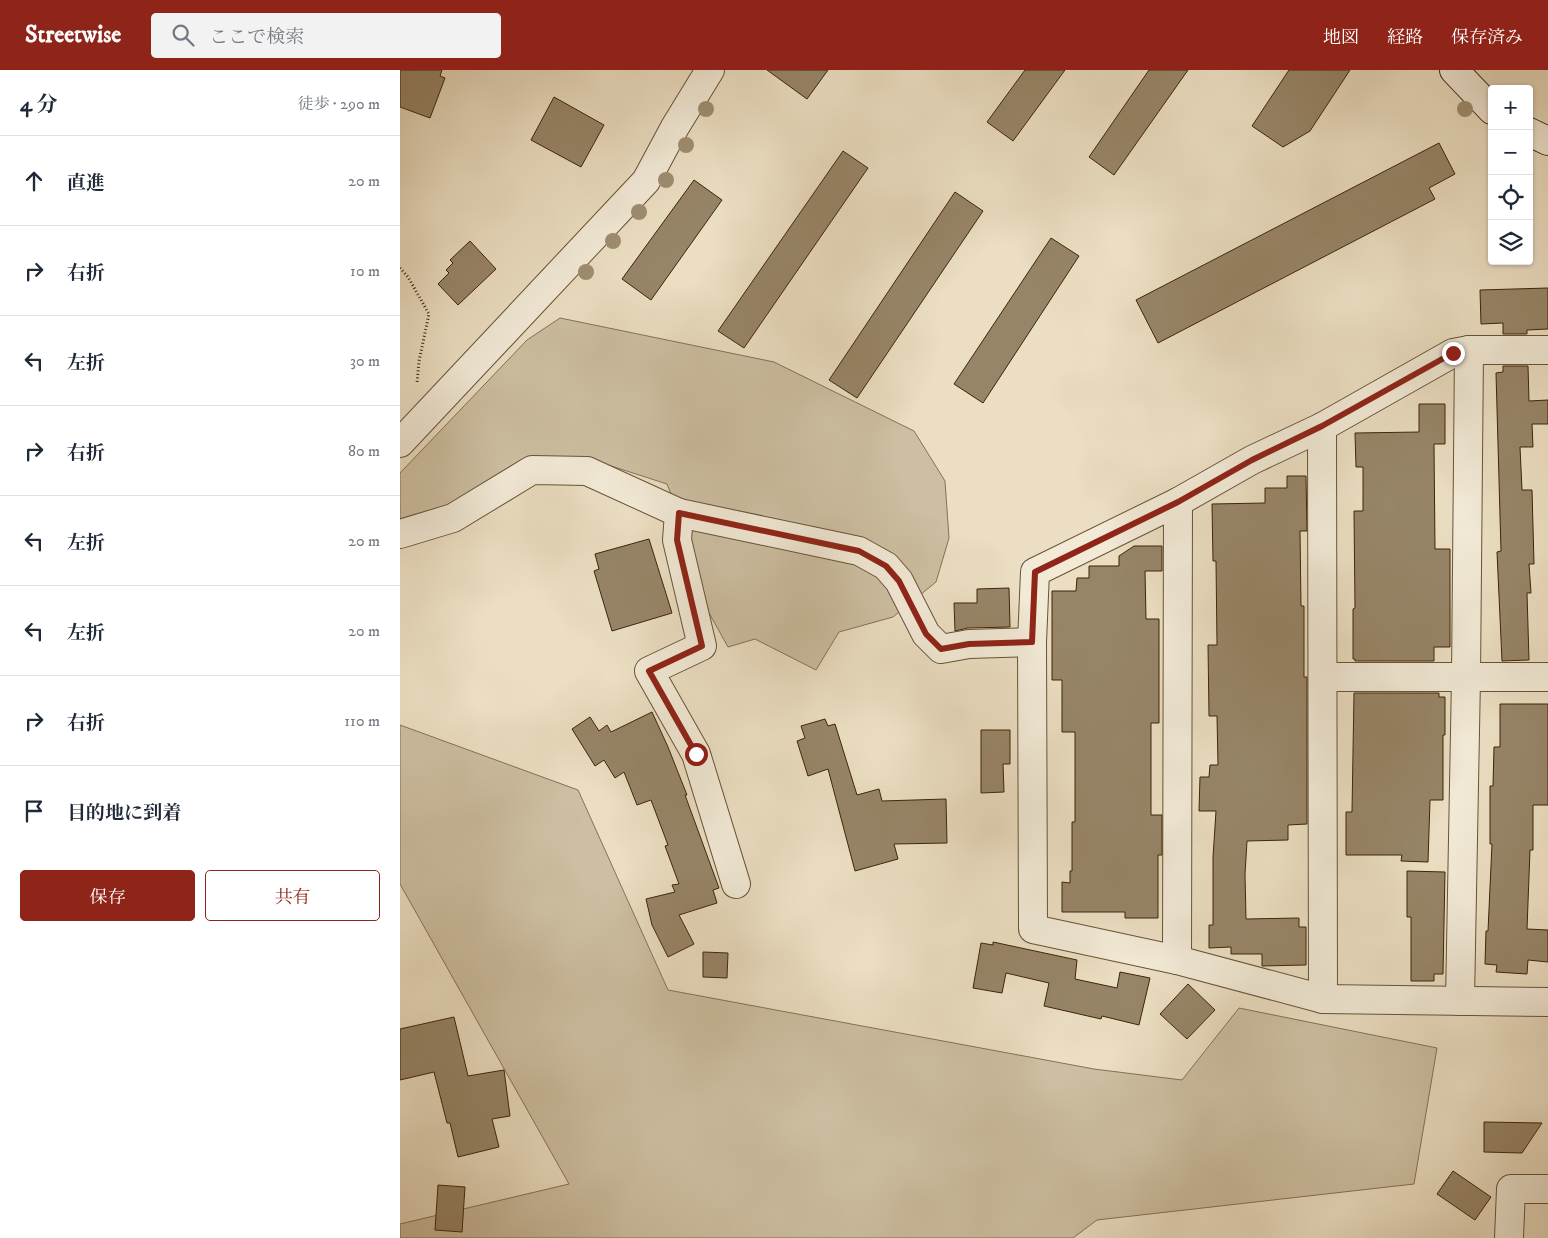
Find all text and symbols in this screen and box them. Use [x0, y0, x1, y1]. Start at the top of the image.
search box [151, 13, 501, 58]
text: Streetwise [25, 20, 121, 50]
icon: search [169, 21, 197, 49]
text: ここで検索 [209, 26, 304, 49]
text: 地図 [1323, 27, 1359, 49]
text: 経路 [1387, 27, 1423, 49]
text: 保存済み [1451, 27, 1523, 49]
map controls [1488, 85, 1533, 265]
button: + [1488, 85, 1533, 130]
text: 4 分 [20, 92, 58, 118]
text: 徒歩 · 290 m [297, 94, 380, 114]
button: − [1488, 130, 1533, 175]
icon: ahead [20, 167, 48, 195]
text: 20 m [348, 171, 380, 191]
text: 直進 [67, 172, 105, 195]
button: locate [1488, 175, 1533, 220]
button: layers [1488, 220, 1533, 265]
icon: right [20, 257, 48, 285]
text: 10 m [350, 261, 380, 281]
text: 右折 [67, 262, 105, 285]
route end [1442, 342, 1465, 365]
icon: left [20, 347, 48, 375]
text: 30 m [350, 351, 380, 371]
text: 左折 [67, 352, 105, 375]
icon: right [20, 437, 48, 465]
text: 80 m [348, 441, 380, 461]
text: 右折 [67, 442, 105, 465]
icon: left [20, 527, 48, 555]
text: 20 m [348, 531, 380, 551]
text: 左折 [67, 532, 105, 555]
icon: left [20, 617, 48, 645]
text: 20 m [348, 621, 380, 641]
text: 左折 [67, 622, 105, 645]
icon: right [20, 707, 48, 735]
text: 110 m [344, 711, 380, 731]
text: 右折 [67, 712, 105, 735]
route start [685, 743, 708, 766]
icon: arrive [20, 797, 48, 825]
text: 目的地に到着 [67, 802, 181, 825]
button: 保存 [20, 870, 195, 921]
button: 共有 [205, 870, 380, 921]

